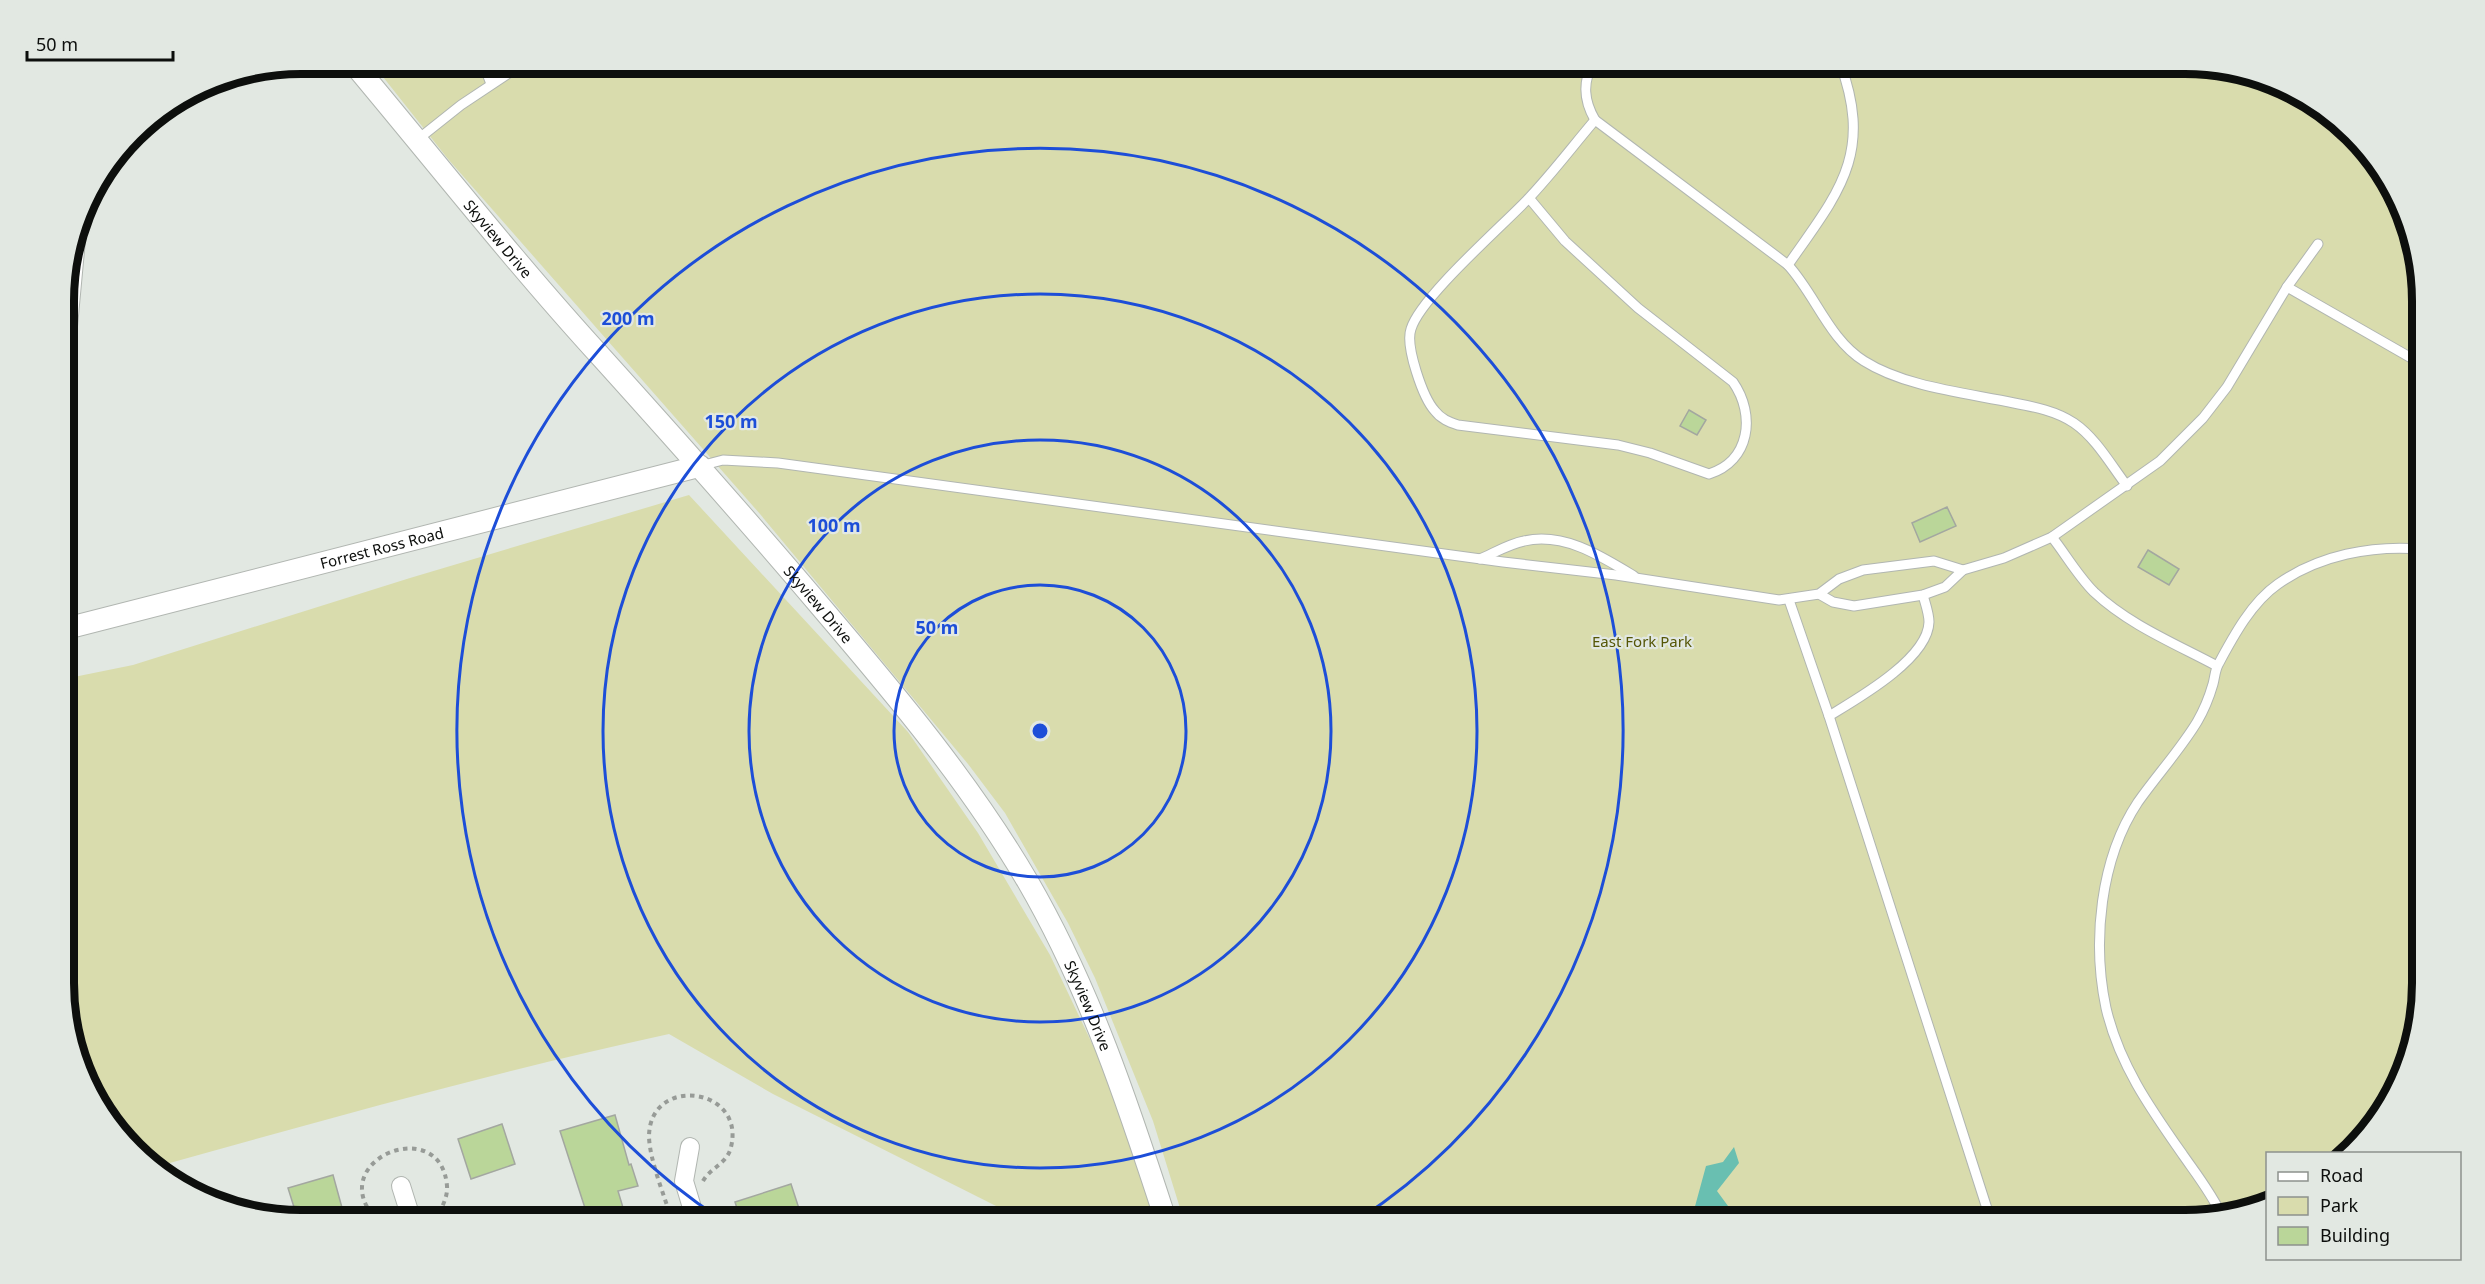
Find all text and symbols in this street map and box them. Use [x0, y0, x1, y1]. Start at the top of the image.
scale bar [27, 24, 172, 62]
text: 50 m [36, 32, 78, 56]
street label: Skyview Drive [460, 195, 537, 282]
text: 200 m [601, 306, 655, 330]
text: 150 m [704, 409, 758, 433]
text: 100 m [807, 513, 861, 537]
street label: Forrest Ross Road [318, 522, 446, 573]
street label: Skyview Drive [780, 561, 857, 647]
text: 50 m [916, 615, 958, 639]
park label: East Fork Park [1592, 631, 1692, 651]
centre of rings [1030, 721, 1050, 741]
street label: Skyview Drive [1060, 957, 1116, 1054]
legend [2266, 1152, 2461, 1260]
text: Road [2320, 1163, 2363, 1187]
text: Park [2320, 1193, 2358, 1217]
text: Building [2320, 1223, 2390, 1247]

